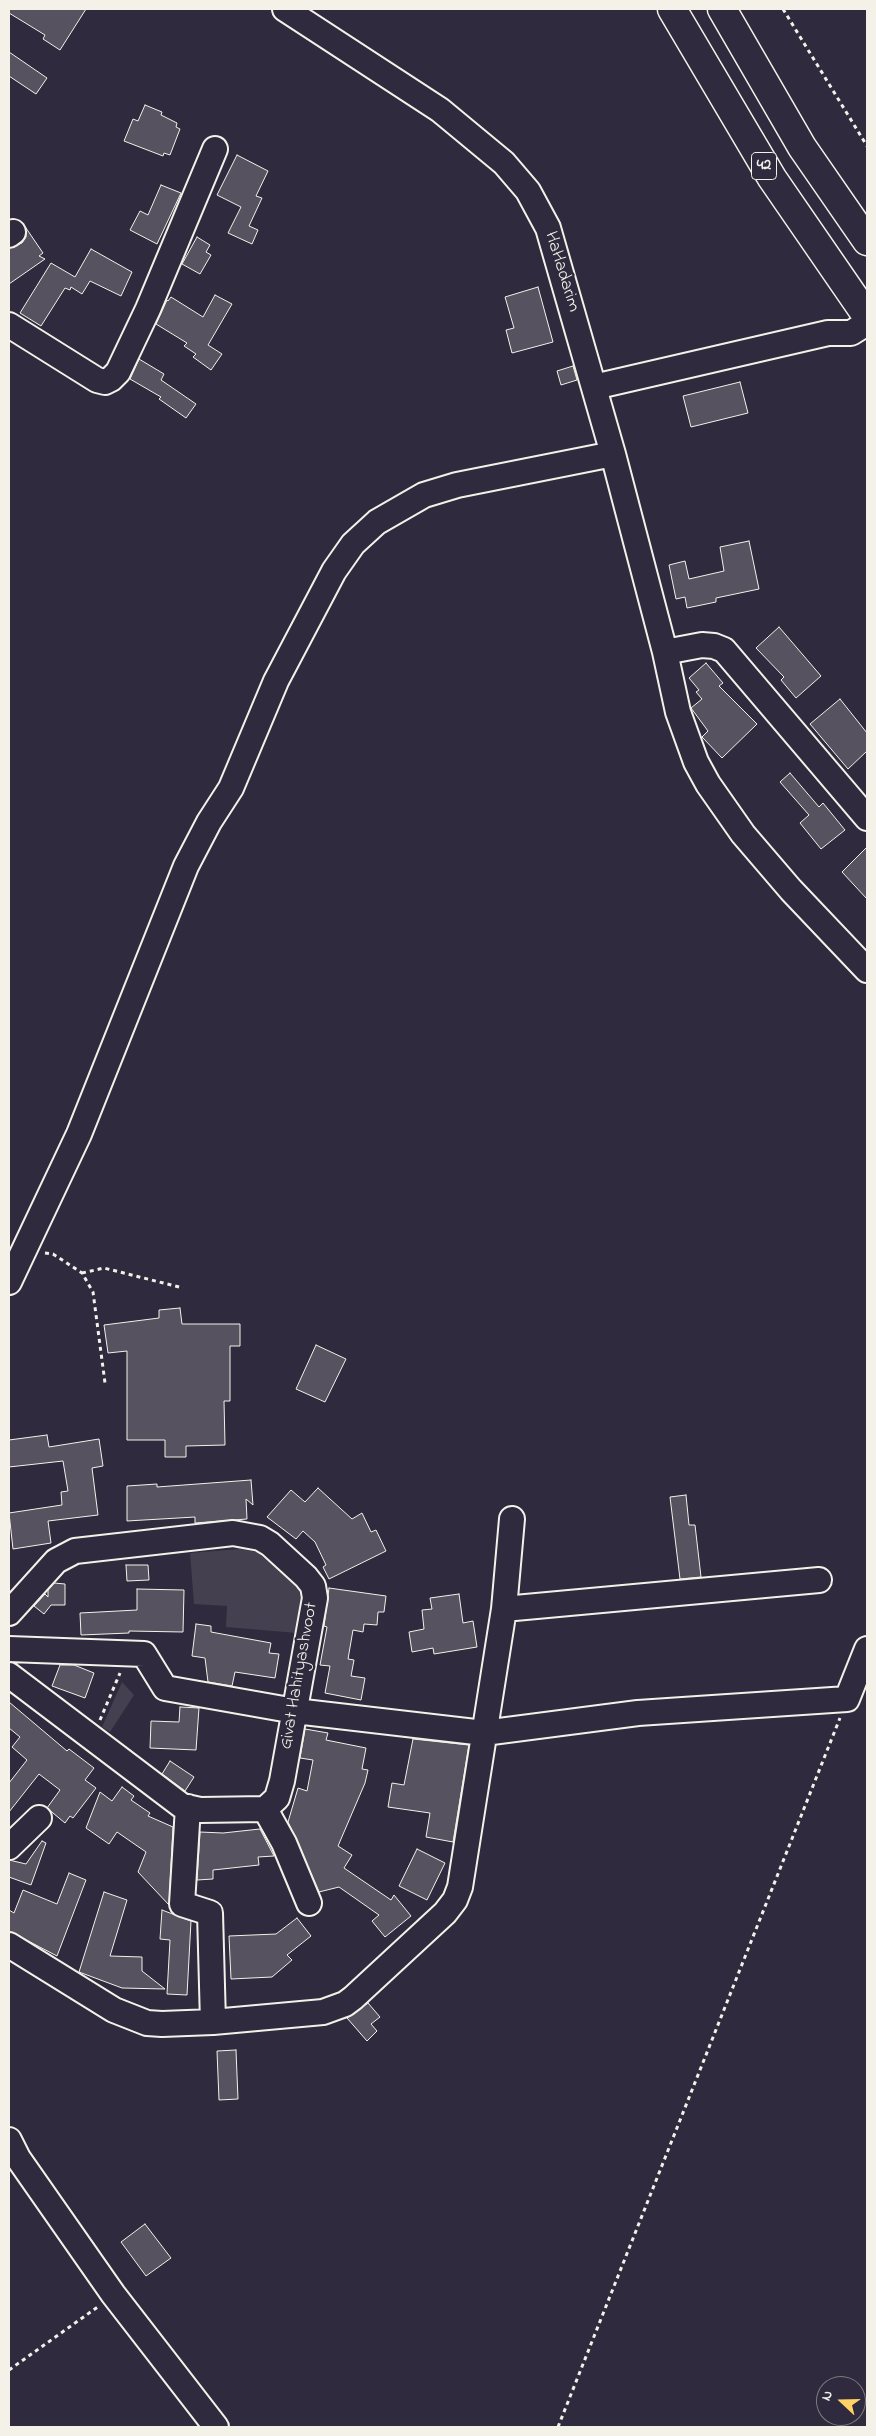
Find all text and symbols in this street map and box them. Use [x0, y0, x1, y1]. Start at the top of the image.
road number: 42 [752, 153, 776, 180]
street label: HaHadarim [539, 229, 583, 315]
street label: Givat Hahityashvoot [276, 1601, 324, 1751]
north arrow [816, 2376, 866, 2426]
text: N [816, 2388, 839, 2404]

